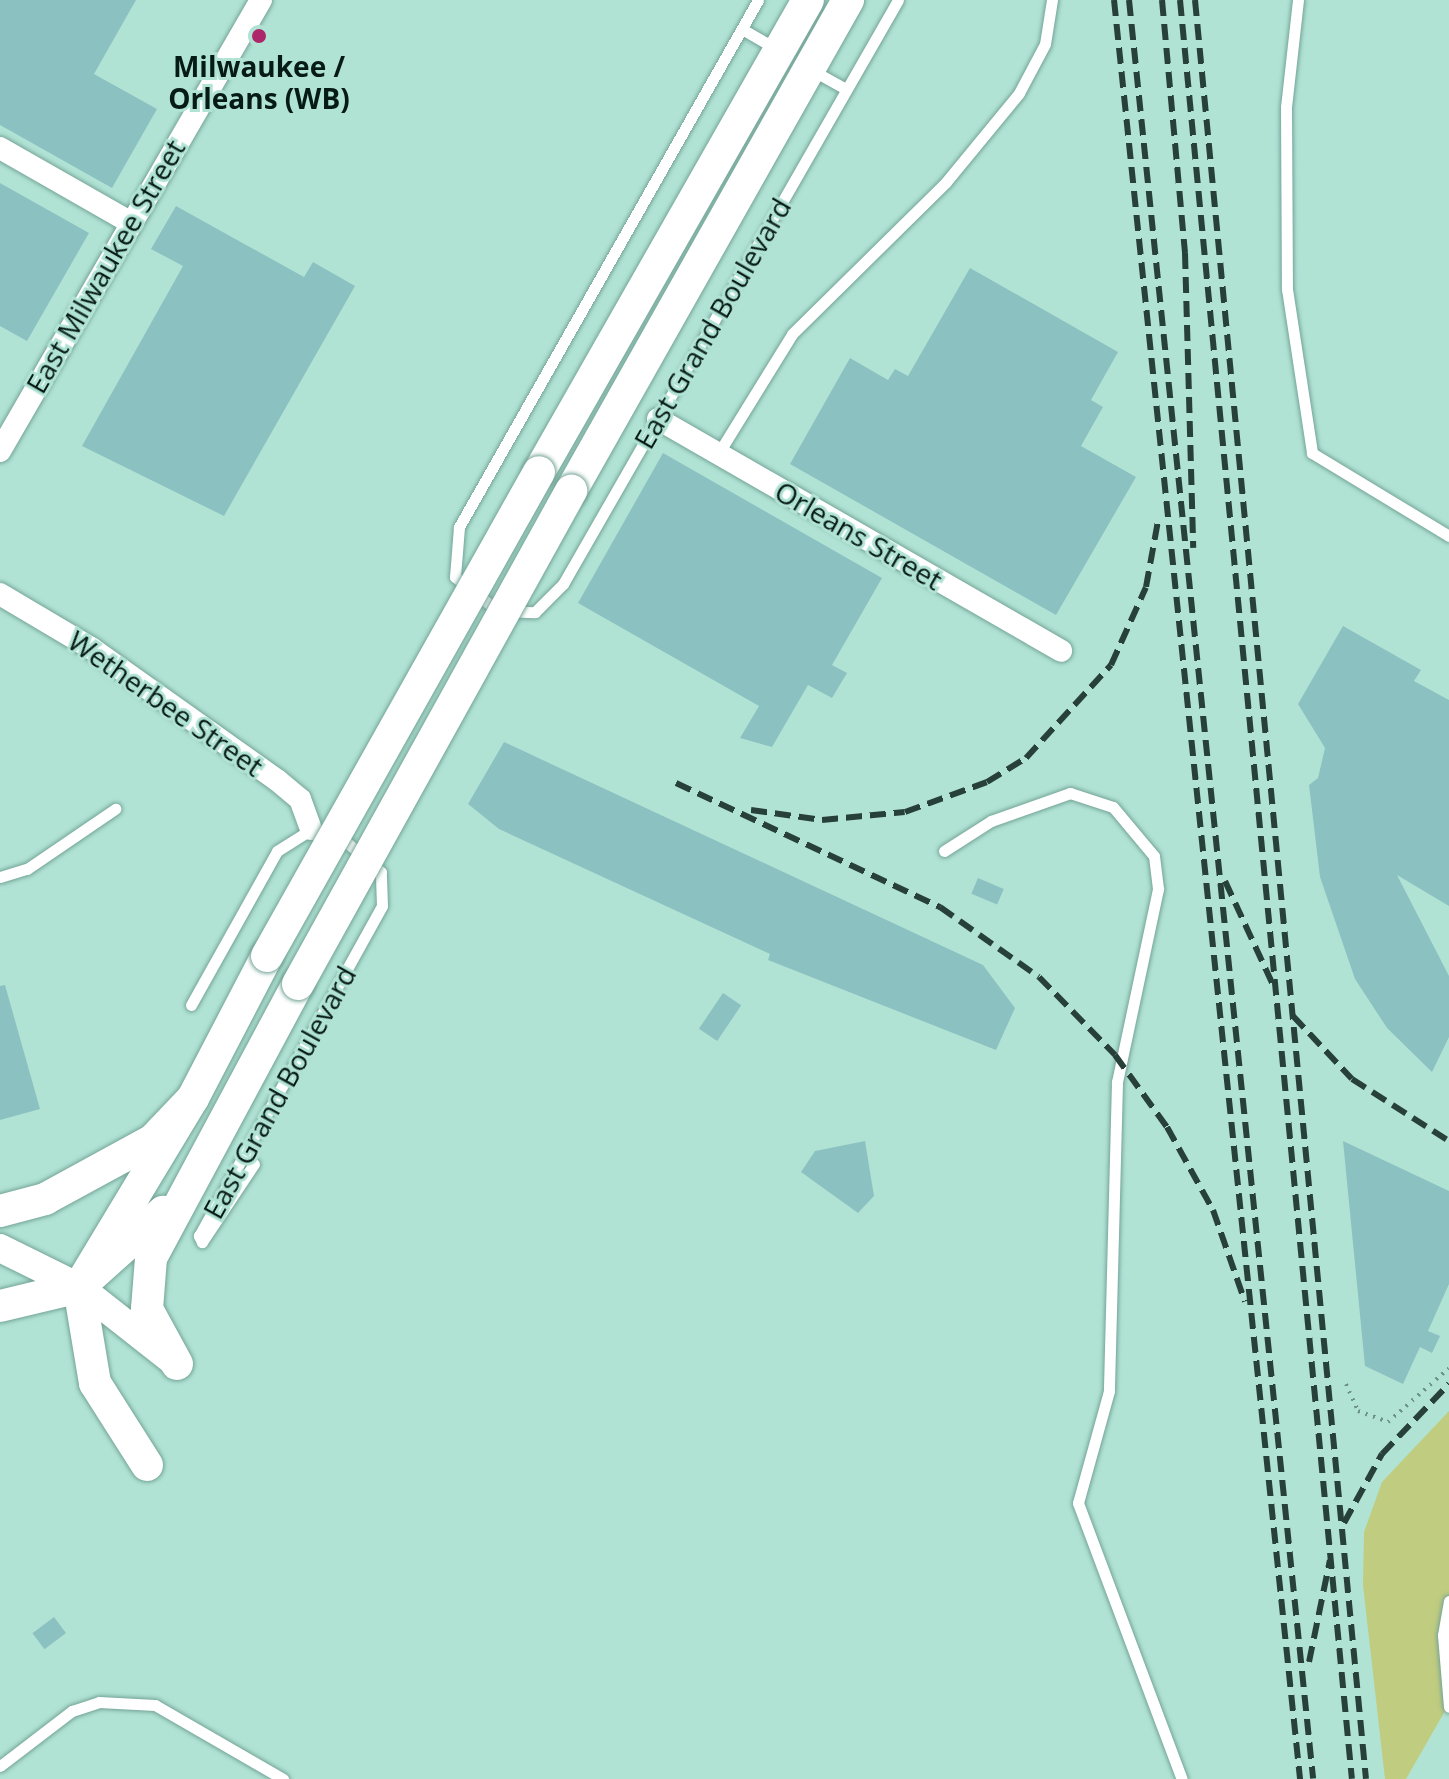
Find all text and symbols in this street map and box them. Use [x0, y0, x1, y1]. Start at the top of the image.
marker: Milwaukee / Orleans (WB) [250, 27, 268, 45]
place label: Milwaukee / Orleans (WB) [168, 49, 350, 115]
street label: East Milwaukee Street [19, 133, 191, 399]
street label: East Grand Boulevard [627, 192, 797, 454]
street label: Orleans Street [769, 474, 949, 596]
street label: Wetherbee Street [62, 623, 270, 783]
street label: East Grand Boulevard [196, 960, 362, 1224]

